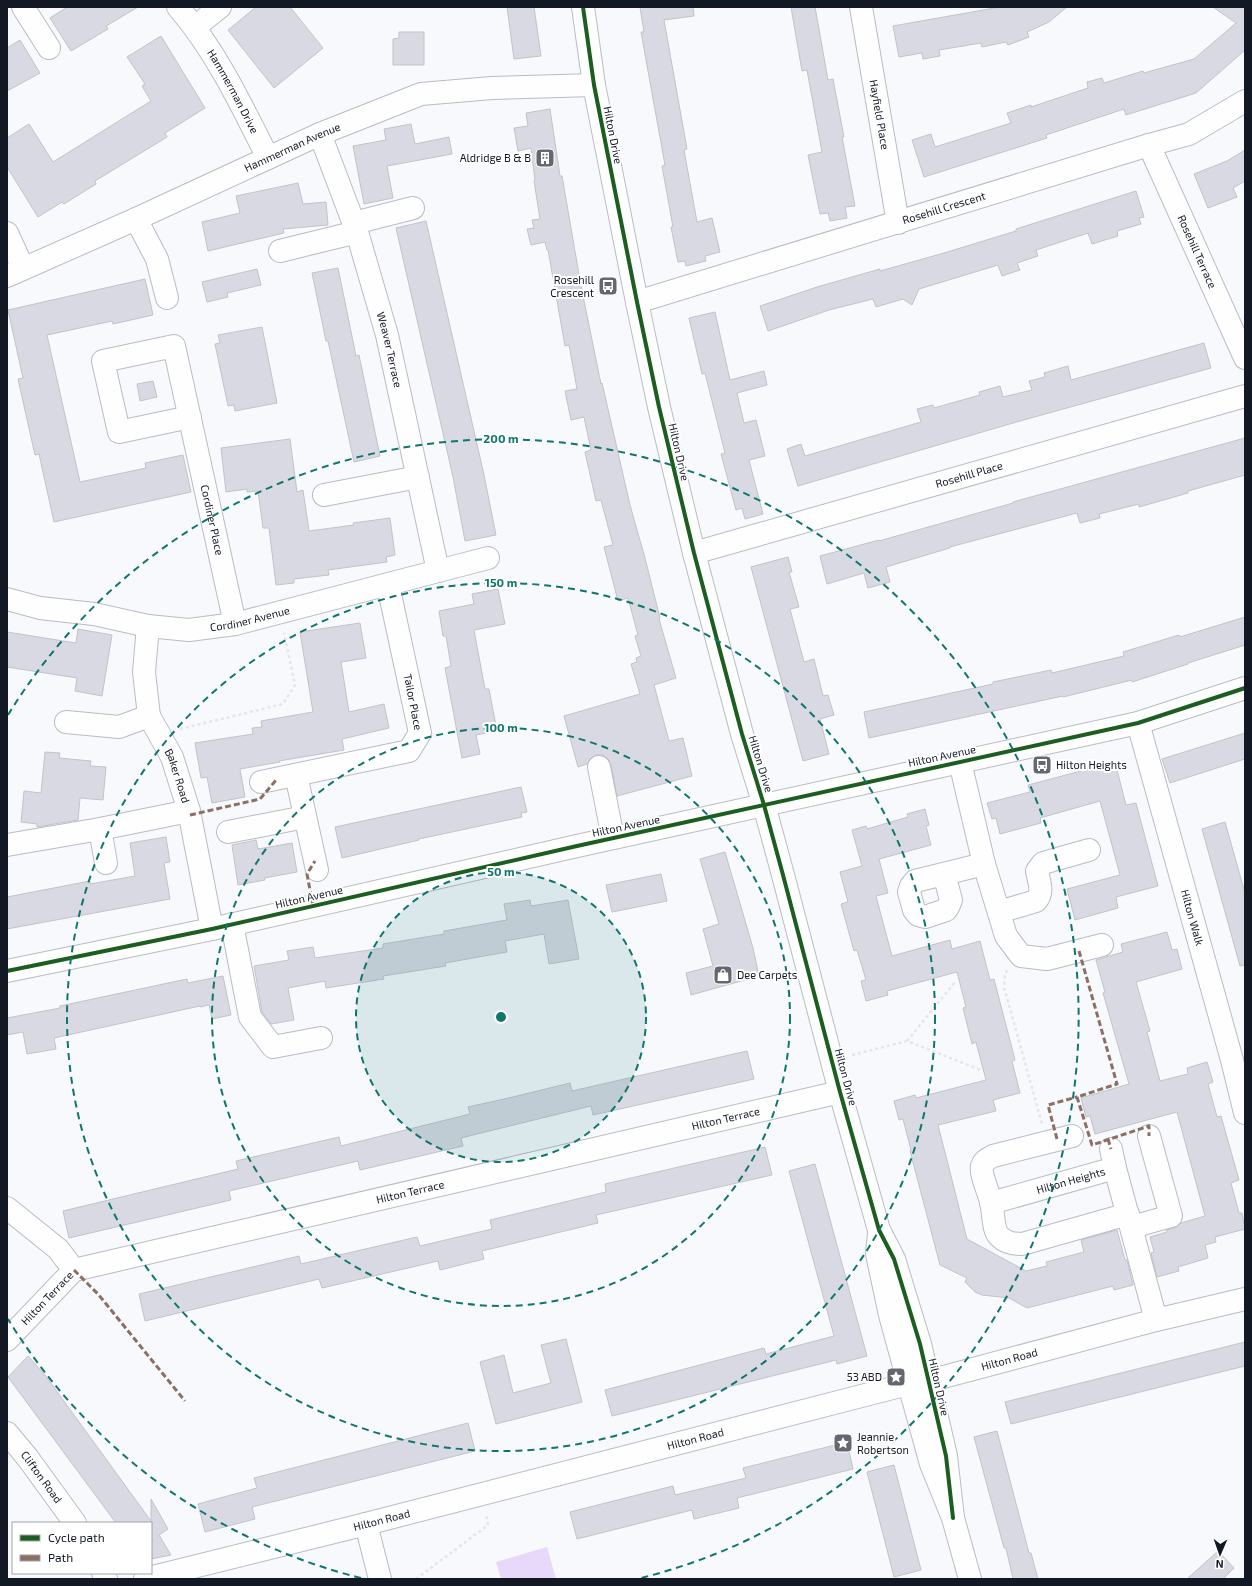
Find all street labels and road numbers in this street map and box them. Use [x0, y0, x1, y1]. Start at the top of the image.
street label: Hammerman Drive [205, 47, 262, 135]
street label: Hayfield Place [868, 78, 892, 150]
street label: Hilton Drive [602, 105, 625, 165]
street label: Hammerman Avenue [242, 120, 342, 174]
street label: Rosehill Crescent [901, 189, 987, 226]
street label: Rosehill Terrace [1175, 213, 1220, 290]
street label: Weaver Terrace [375, 310, 405, 389]
street label: Hilton Drive [667, 422, 692, 482]
street label: Rosehill Place [934, 458, 1004, 490]
street label: Cordiner Place [199, 483, 227, 556]
street label: Cordiner Avenue [209, 603, 291, 633]
street label: Tailor Place [402, 673, 425, 731]
street label: Hilton Drive [747, 734, 776, 794]
street label: Hilton Avenue [907, 742, 977, 769]
street label: Baker Road [163, 746, 193, 804]
street label: Hilton Avenue [591, 812, 661, 839]
street label: Hilton Avenue [274, 882, 344, 911]
street label: Hilton Walk [1179, 888, 1207, 947]
street label: Hilton Drive [833, 1047, 860, 1107]
street label: Hilton Terrace [690, 1104, 761, 1132]
street label: Hilton Heights [1035, 1164, 1107, 1196]
street label: Hilton Terrace [375, 1177, 445, 1206]
street label: Hilton Terrace [18, 1268, 76, 1327]
street label: Hilton Road [980, 1345, 1039, 1373]
street label: Hilton Drive [927, 1357, 952, 1417]
street label: Hilton Road [666, 1425, 725, 1452]
street label: Clifton Road [19, 1448, 65, 1505]
street label: Hilton Road [352, 1506, 411, 1533]

